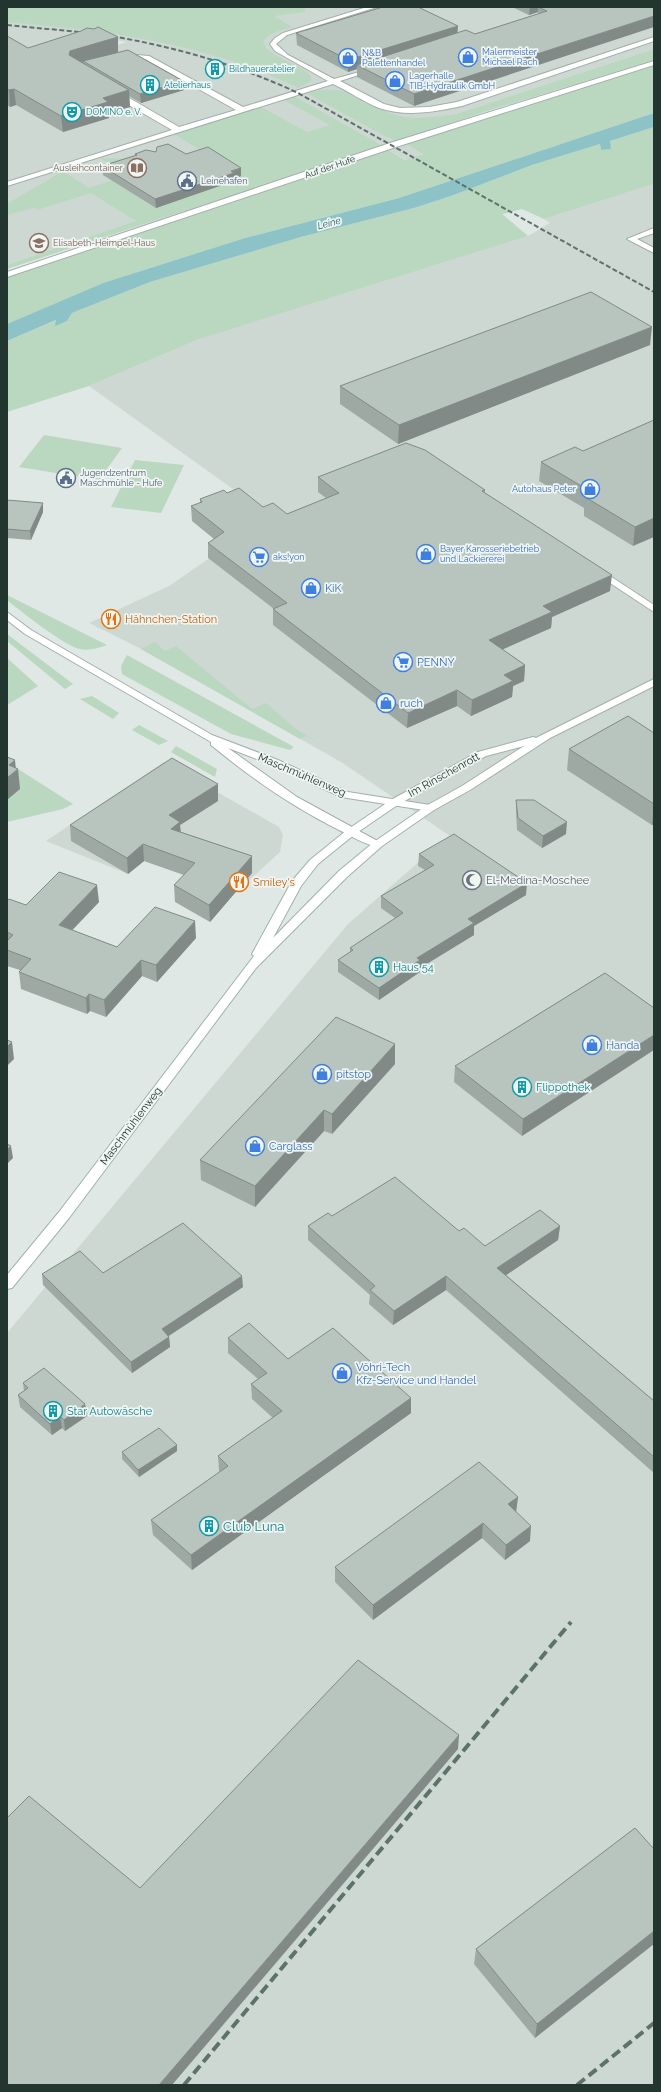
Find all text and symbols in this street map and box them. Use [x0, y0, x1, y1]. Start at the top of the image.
shop icon: Malermeister Michael Rach [457, 46, 479, 68]
shop icon: N&B Palettenhandel [337, 47, 359, 69]
place label: Malermeister Michael Rach [482, 47, 538, 67]
place label: N&B Palettenhandel [362, 48, 426, 68]
building icon: Bildhaueratelier [204, 58, 226, 80]
place label: Bildhaueratelier [229, 64, 296, 74]
shop icon: Lagerhalle TIB-Hydraulik GmbH [384, 70, 406, 92]
place label: Lagerhalle TIB-Hydraulik GmbH [409, 71, 495, 91]
building icon: Atelierhaus [139, 74, 161, 96]
place label: Atelierhaus [164, 80, 211, 90]
theatre icon: DOMINO e. V. [61, 101, 83, 123]
place label: DOMINO e. V. [86, 107, 142, 117]
street label: Auf der Hufe [303, 153, 357, 180]
library icon: Ausleihcontainer [126, 157, 148, 179]
place label: Ausleihcontainer [53, 163, 124, 173]
public building icon: Leinehafen [176, 170, 198, 192]
place label: Leinehafen [201, 176, 247, 186]
water label: Leine [316, 214, 343, 231]
school or university icon: Elisabeth-Heimpel-Haus [28, 232, 50, 254]
place label: Elisabeth-Heimpel-Haus [53, 238, 156, 248]
public building icon: Jugendzentrum Maschmühle - Hufe [55, 467, 77, 489]
place label: Jugendzentrum Maschmühle - Hufe [80, 468, 163, 488]
shop icon: Autohaus Peter [579, 478, 601, 500]
place label: Autohaus Peter [512, 484, 577, 494]
shop icon: Bayer Karosseriebetrieb und Lackiererei [415, 543, 437, 565]
place label: Bayer Karosseriebetrieb und Lackiererei [440, 544, 540, 564]
supermarket icon: aks!yon [248, 546, 270, 568]
place label: aks!yon [273, 552, 305, 562]
shop icon: KiK [300, 577, 322, 599]
place label: KiK [325, 582, 342, 595]
restaurant icon: Hähnchen-Station [100, 608, 122, 630]
place label: Hähnchen-Station [125, 613, 217, 626]
supermarket icon: PENNY [392, 651, 414, 673]
place label: PENNY [417, 656, 455, 669]
shop icon: ruch [375, 692, 397, 714]
place label: ruch [400, 697, 423, 710]
street label: Im Rinschenrott [406, 750, 482, 800]
street label: Maschmühlenweg [256, 751, 348, 799]
mosque icon: El-Medina-Moschee [461, 869, 483, 891]
restaurant icon: Smiley's [228, 871, 250, 893]
place label: El-Medina-Moschee [486, 874, 590, 887]
place label: Smiley's [253, 876, 295, 889]
building icon: Haus 54 [368, 956, 390, 978]
place label: Haus 54 [393, 961, 434, 974]
shop icon: Handa [581, 1034, 603, 1056]
place label: Handa [606, 1039, 639, 1052]
shop icon: pitstop [311, 1063, 333, 1085]
place label: pitstop [336, 1068, 371, 1081]
building icon: Flippothek [511, 1076, 533, 1098]
place label: Flippothek [536, 1081, 590, 1094]
street label: Maschmühlenweg [97, 1084, 165, 1168]
shop icon: Carglass [244, 1135, 266, 1157]
place label: Carglass [269, 1140, 313, 1153]
place label: Vöhri-Tech Kfz-Service und Handel [356, 1361, 476, 1387]
shop icon: Vöhri-Tech Kfz-Service und Handel [331, 1362, 353, 1384]
building icon: Star Autowäsche [42, 1400, 64, 1422]
place label: Star Autowäsche [67, 1405, 153, 1418]
building icon: Club Luna [198, 1515, 220, 1537]
place label: Club Luna [223, 1519, 284, 1534]

